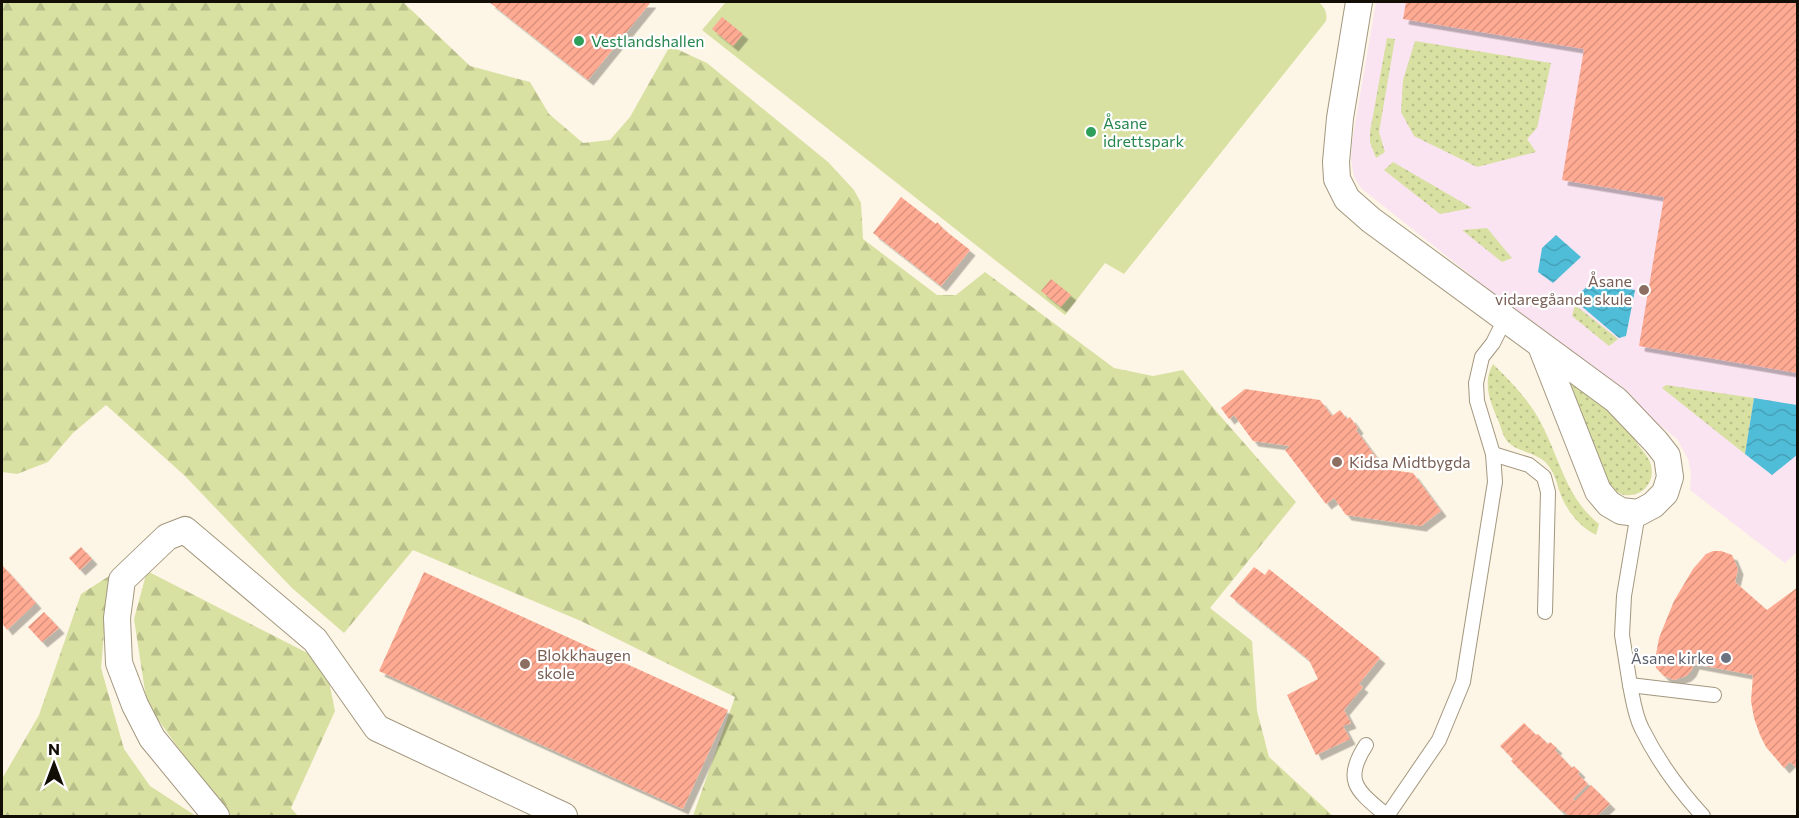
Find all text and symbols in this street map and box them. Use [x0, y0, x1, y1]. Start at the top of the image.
place label: Vestlandshallen [591, 31, 705, 50]
marker: Vestlandshallen [572, 34, 586, 48]
place label: Åsane idrettspark [1103, 113, 1184, 150]
marker: Åsane idrettspark [1084, 125, 1098, 139]
place label: Åsane vidaregåande skule [1495, 271, 1632, 308]
marker: Åsane vidaregåande skule [1637, 283, 1651, 297]
place label: Kidsa Midtbygda [1349, 452, 1471, 471]
marker: Kidsa Midtbygda [1330, 455, 1344, 469]
place label: Blokkhaugen skole [537, 645, 631, 682]
place label: Åsane kirke [1631, 648, 1714, 667]
marker: Åsane kirke [1719, 651, 1733, 665]
marker: Blokkhaugen skole [518, 657, 532, 671]
north arrow [24, 734, 84, 794]
text: N [48, 739, 60, 758]

